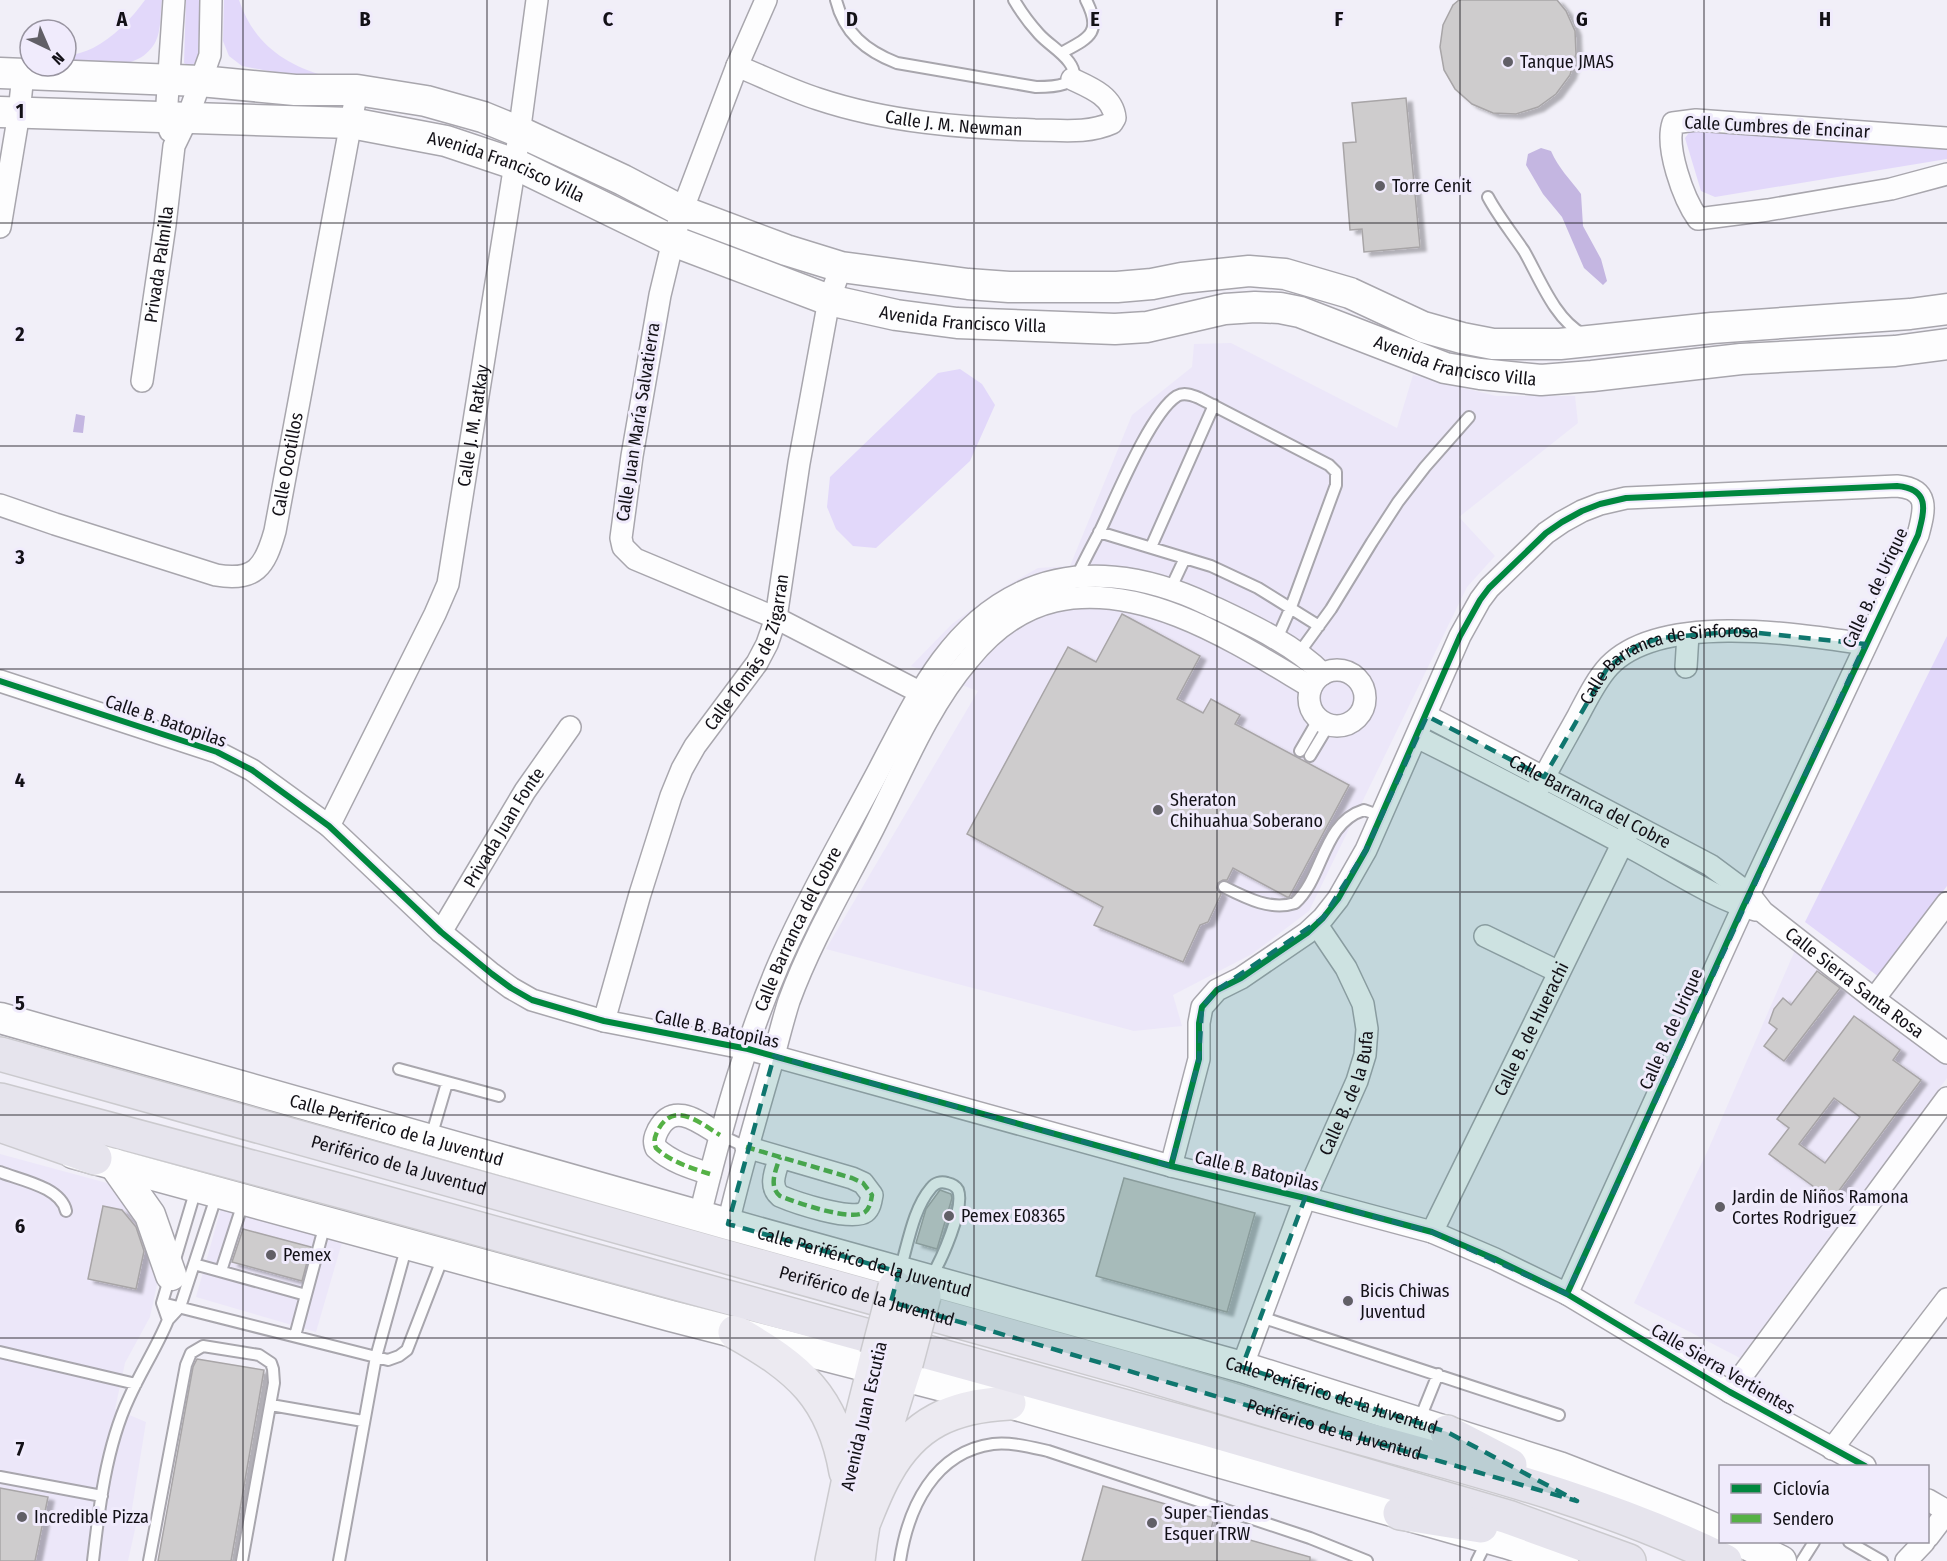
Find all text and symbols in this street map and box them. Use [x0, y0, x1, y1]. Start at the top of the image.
text: A [116, 7, 129, 31]
text: B [359, 7, 371, 31]
text: C [603, 7, 614, 31]
text: D [846, 7, 858, 31]
text: E [1090, 7, 1100, 31]
text: F [1335, 7, 1344, 31]
text: G [1576, 7, 1588, 31]
text: H [1819, 7, 1831, 31]
north arrow [18, 18, 78, 78]
text: N [48, 48, 68, 69]
place label: Tanque JMAS [1520, 51, 1614, 73]
marker: Tanque JMAS [1501, 55, 1515, 69]
text: 1 [16, 99, 24, 123]
street label: Calle J. M. Newman [883, 105, 1023, 141]
street label: Calle Cumbres de Encinar [1684, 111, 1871, 143]
street label: Avenida Francisco Villa [426, 127, 588, 207]
place label: Torre Cenit [1392, 175, 1472, 197]
marker: Torre Cenit [1373, 179, 1387, 193]
street label: Privada Palmilla [140, 205, 178, 324]
street label: Avenida Francisco Villa [877, 301, 1047, 337]
street label: Calle Juan María Salvatierra [611, 321, 665, 523]
text: 2 [14, 322, 25, 346]
street label: Avenida Francisco Villa [1371, 331, 1538, 391]
street label: Calle J. M. Ratkay [453, 363, 494, 488]
street label: Calle Ocotillos [267, 410, 308, 518]
street label: Calle B. de Urique [1838, 524, 1913, 652]
text: 3 [14, 545, 25, 569]
street label: Calle Tomás de Zigarran [700, 572, 793, 735]
street label: Calle Barranca de Sinforosa [1575, 620, 1759, 708]
street label: Calle B. Batopilas [102, 690, 230, 752]
street label: Calle Barranca del Cobre [1505, 750, 1675, 853]
street label: Privada Juan Fonte [459, 763, 549, 892]
text: 4 [15, 768, 25, 792]
place label: Sheraton Chihuahua Soberano [1170, 789, 1323, 832]
marker: Sheraton Chihuahua Soberano [1151, 803, 1165, 817]
street label: Calle Barranca del Cobre [750, 843, 846, 1015]
street label: Calle Sierra Santa Rosa [1781, 923, 1928, 1043]
street label: Calle B. de Huerachi [1489, 958, 1574, 1100]
street label: Calle B. de Urique [1634, 965, 1708, 1093]
text: 5 [15, 991, 25, 1015]
street label: Calle B. Batopilas [653, 1005, 782, 1053]
street label: Calle B. de la Bufa [1314, 1030, 1378, 1159]
street label: Calle Periférico de la Juventud [288, 1089, 506, 1171]
street label: Periférico de la Juventud [308, 1132, 488, 1200]
street label: Calle B. Batopilas [1193, 1146, 1322, 1196]
place label: Jardin de Niños Ramona Cortes Rodriguez [1732, 1186, 1909, 1229]
marker: Jardin de Niños Ramona Cortes Rodriguez [1713, 1200, 1727, 1214]
place label: Pemex E08365 [961, 1205, 1065, 1227]
marker: Pemex E08365 [942, 1209, 956, 1223]
text: 6 [15, 1214, 25, 1238]
street label: Calle Periférico de la Juventud [755, 1221, 973, 1303]
place label: Pemex [283, 1244, 331, 1266]
marker: Pemex [264, 1248, 278, 1262]
street label: Periférico de la Juventud [776, 1260, 956, 1330]
place label: Bicis Chiwas Juventud [1360, 1280, 1450, 1323]
marker: Bicis Chiwas Juventud [1341, 1294, 1355, 1308]
street label: Calle Sierra Vertientes [1647, 1319, 1799, 1419]
street label: Avenida Juan Escutia [836, 1339, 892, 1493]
street label: Calle Periférico de la Juventud [1223, 1353, 1441, 1439]
street label: Periférico de la Juventud [1244, 1394, 1424, 1464]
text: 7 [16, 1437, 25, 1461]
legend [1719, 1465, 1929, 1543]
text: Ciclovía [1773, 1478, 1830, 1500]
place label: Super Tiendas Esquer TRW [1164, 1502, 1269, 1545]
place label: Incredible Pizza [34, 1506, 149, 1528]
text: Sendero [1773, 1508, 1834, 1530]
marker: Incredible Pizza [15, 1510, 29, 1524]
marker: Super Tiendas Esquer TRW [1145, 1516, 1159, 1530]

